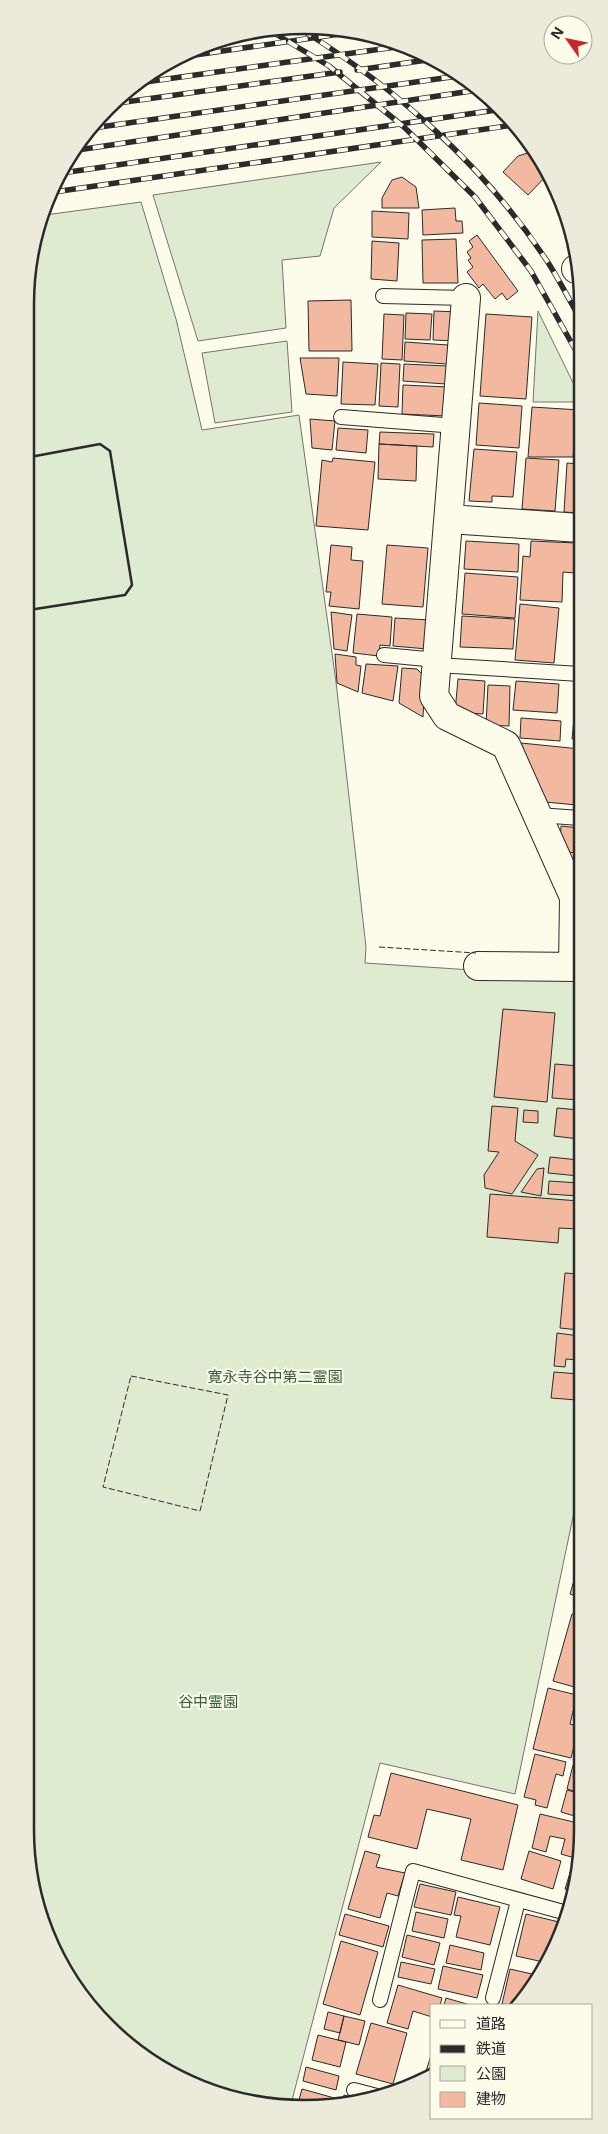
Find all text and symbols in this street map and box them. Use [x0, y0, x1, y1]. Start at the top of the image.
north arrow [543, 15, 593, 65]
text: N [546, 23, 568, 43]
park label: 寛永寺谷中第二霊園 [207, 1366, 343, 1386]
park label: 谷中霊園 [178, 1691, 238, 1711]
legend [430, 2004, 593, 2119]
text: 道路 [476, 2013, 506, 2033]
text: 鉄道 [476, 2038, 506, 2058]
text: 公園 [476, 2063, 506, 2083]
text: 建物 [476, 2088, 506, 2108]

